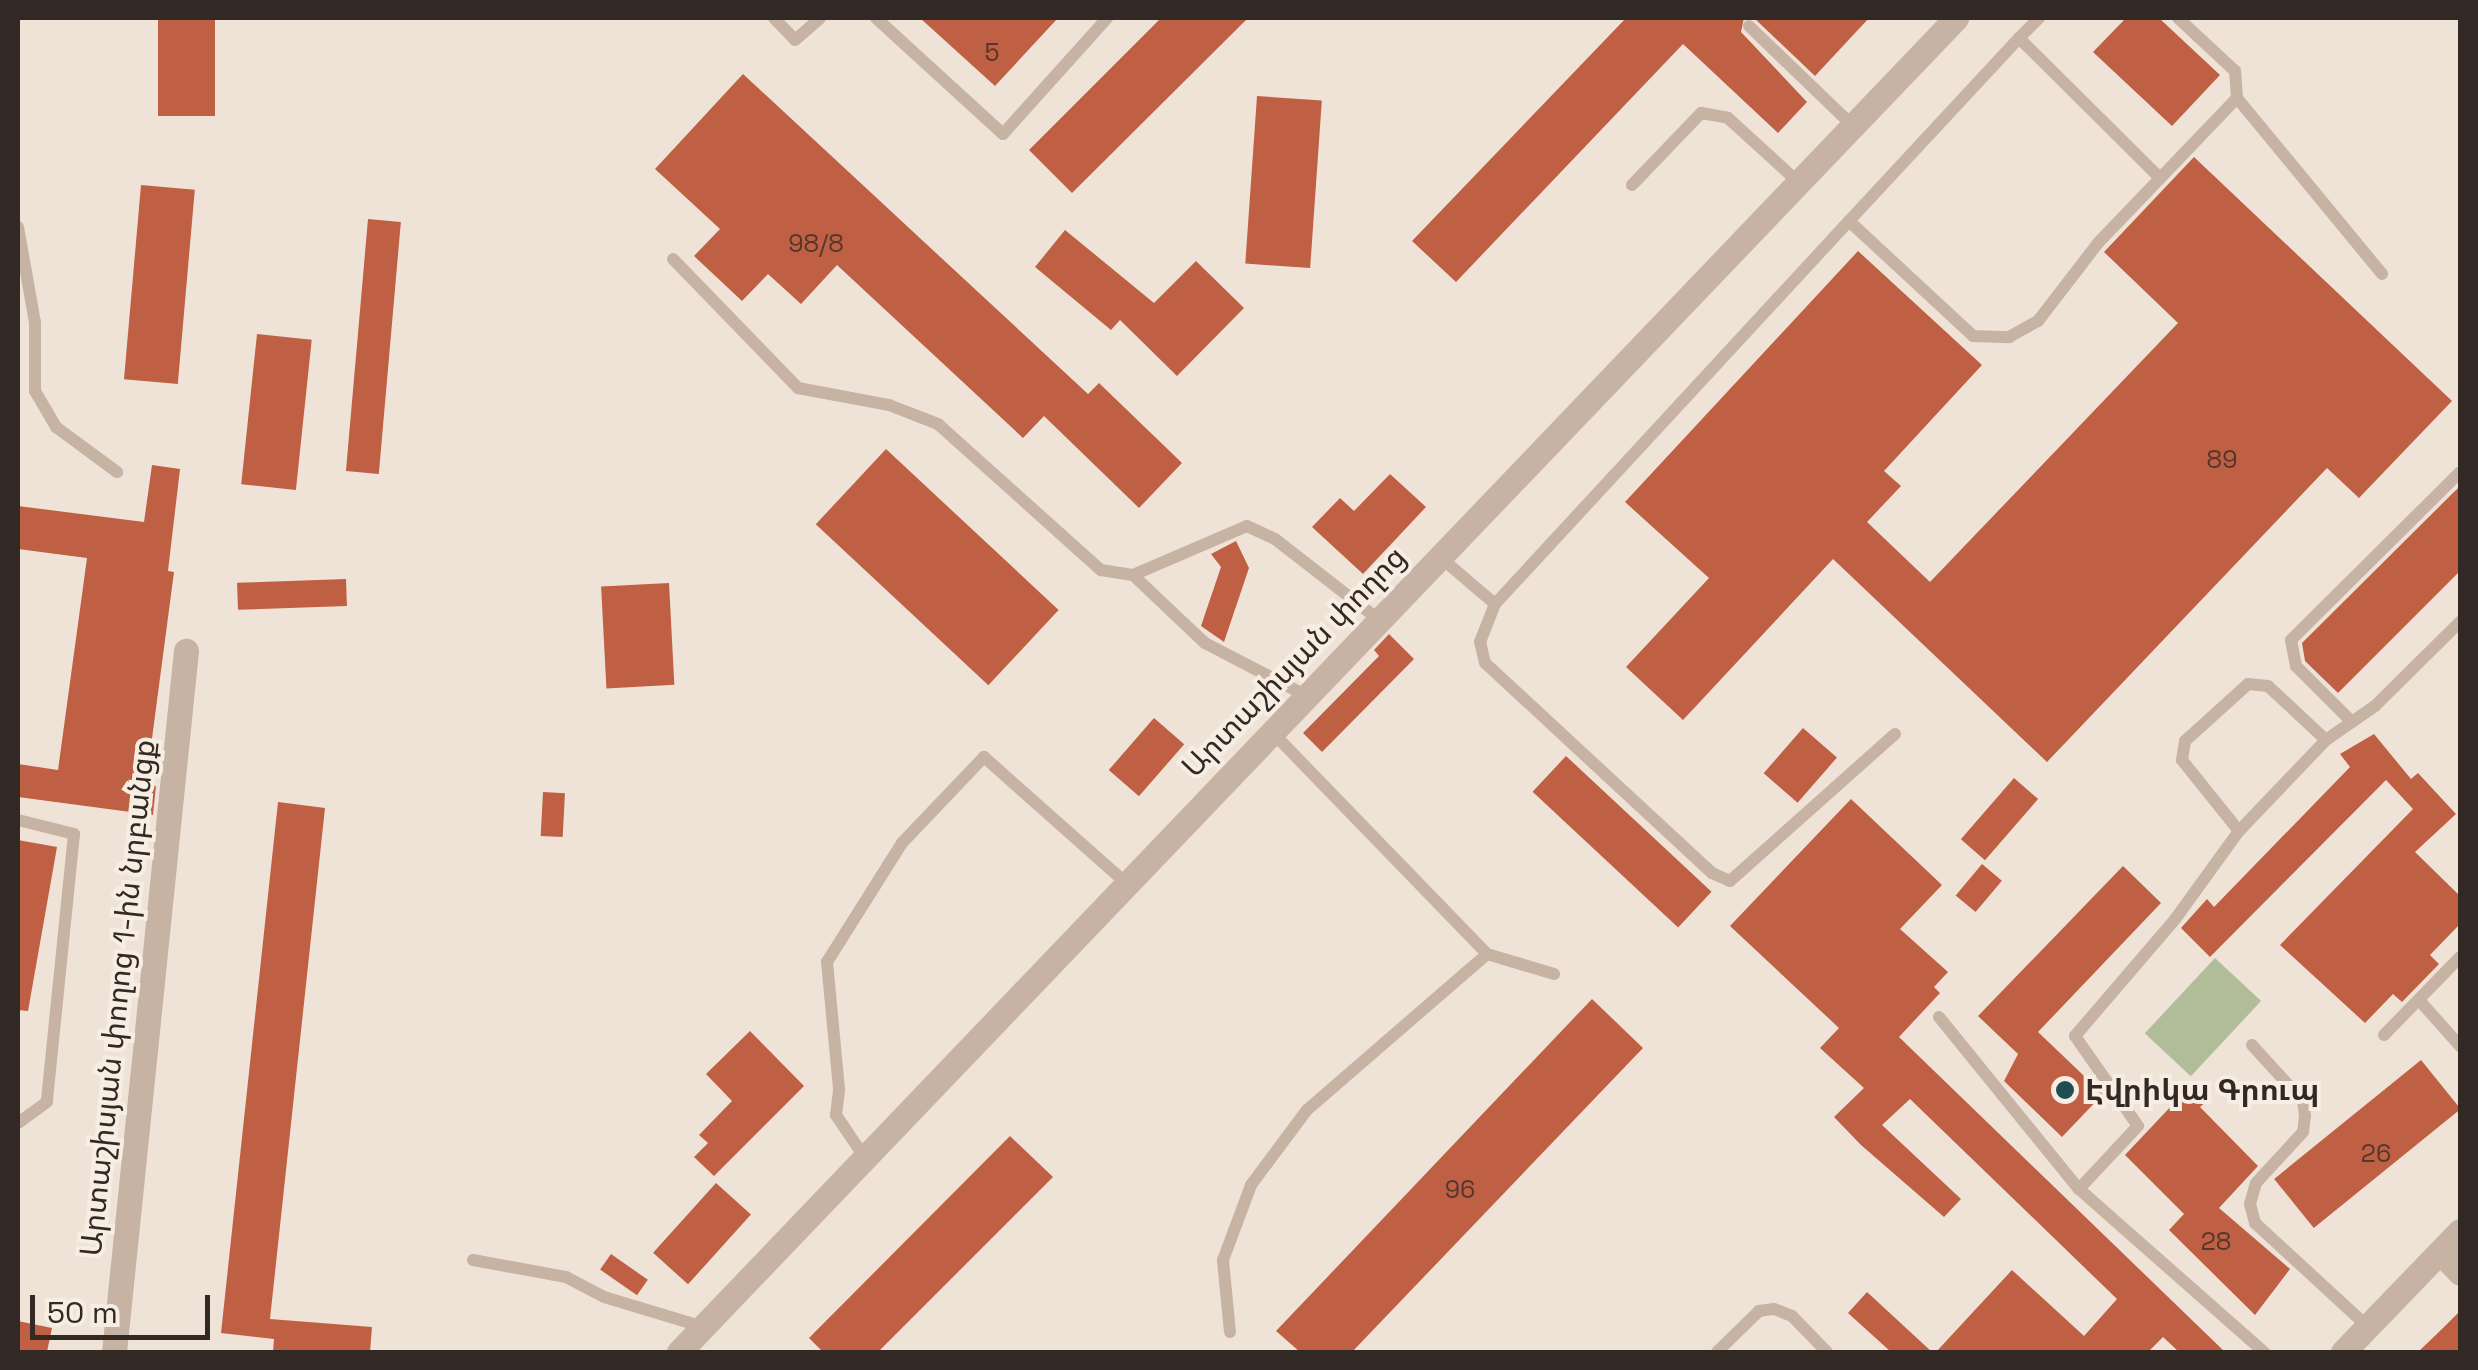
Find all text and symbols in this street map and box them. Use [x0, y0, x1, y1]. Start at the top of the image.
house number: 5 [985, 37, 999, 67]
house number: 98/8 [788, 228, 844, 258]
house number: 89 [2207, 444, 2237, 474]
street label: Արտաշիսյան փողոց [1174, 539, 1414, 785]
street label: Արտաշիսյան փողոց 1-ին նրբանցք [73, 738, 163, 1258]
place label: Էվրիկա Գրուպ [2085, 1072, 2319, 1108]
marker: Էվրիկա Գրուպ [2054, 1079, 2076, 1101]
house number: 26 [2361, 1138, 2391, 1168]
house number: 96 [1445, 1174, 1475, 1204]
house number: 28 [2201, 1226, 2231, 1256]
scale bar [35, 1275, 215, 1337]
text: 50 m [47, 1293, 118, 1332]

